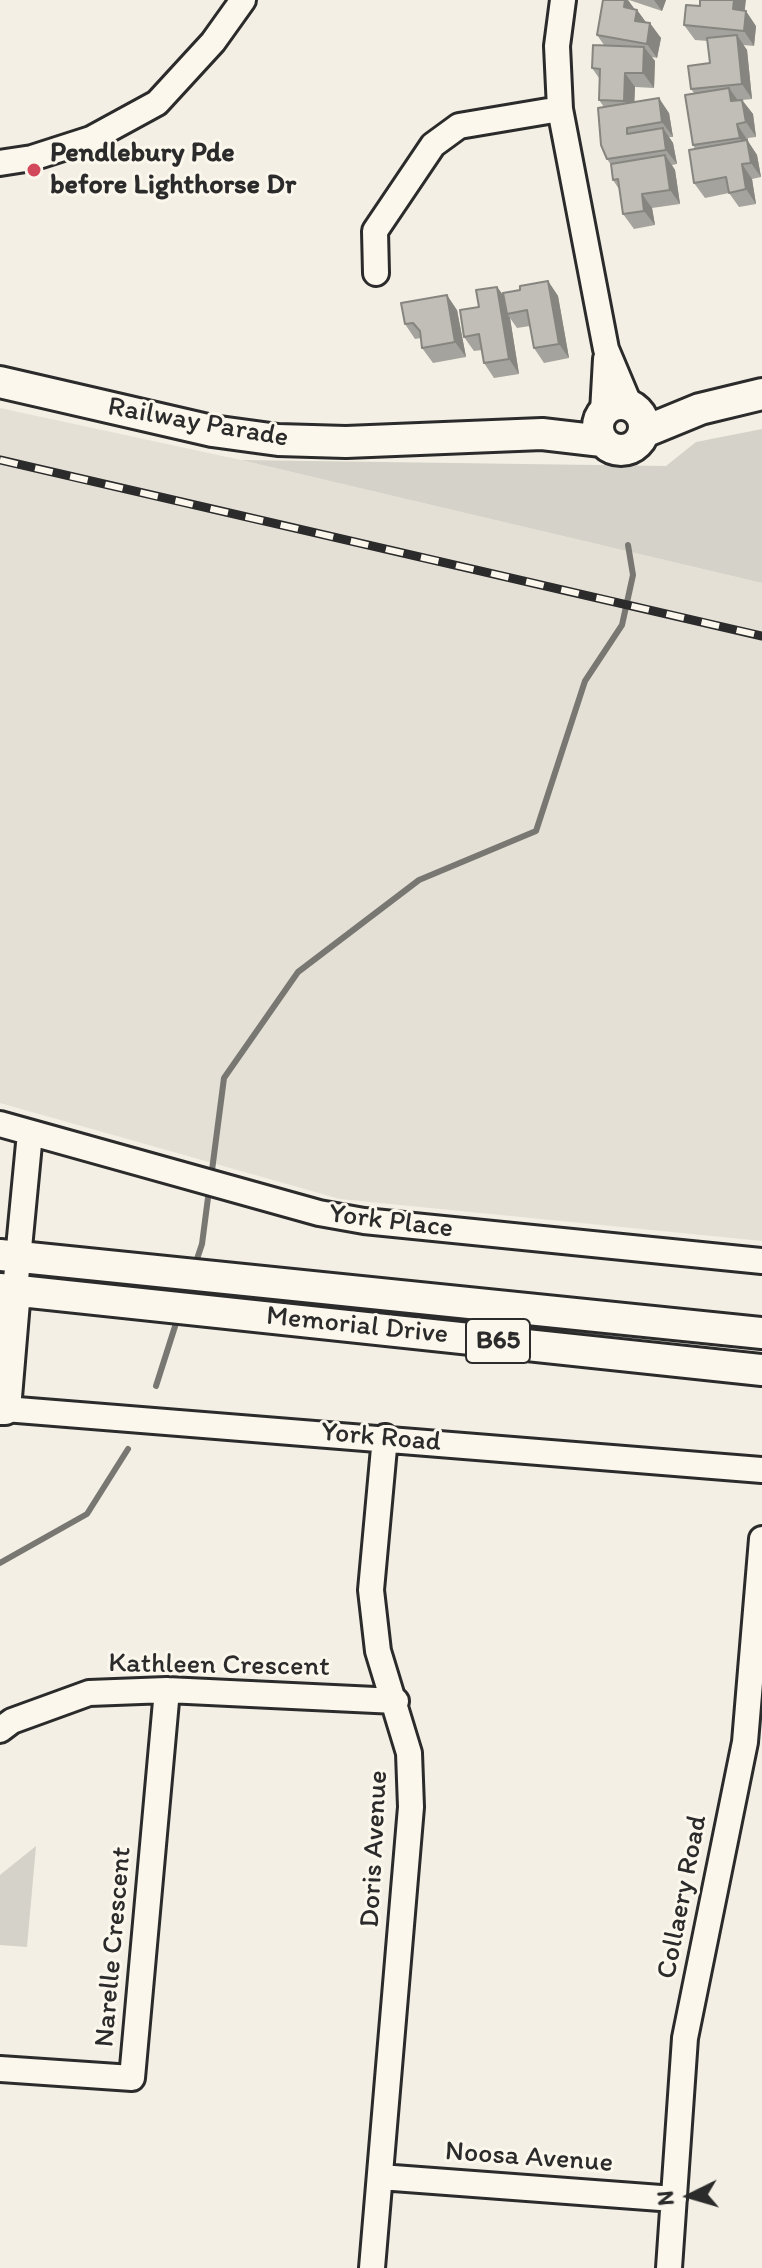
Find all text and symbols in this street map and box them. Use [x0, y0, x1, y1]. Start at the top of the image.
place label: Pendlebury Pde before Lighthorse Dr [50, 137, 296, 203]
marker: Pendlebury Pde before Lighthorse Dr [25, 161, 43, 179]
street label: Railway Parade [105, 391, 291, 455]
street label: York Place [327, 1198, 455, 1246]
street label: Memorial Drive [264, 1300, 450, 1352]
road number: B65 [466, 1319, 530, 1363]
street label: York Road [320, 1416, 442, 1460]
street label: Kathleen Crescent [108, 1647, 330, 1685]
street label: Doris Avenue [354, 1769, 396, 1929]
street label: Collaery Road [651, 1812, 715, 1982]
street label: Narelle Crescent [89, 1845, 139, 2049]
street label: Noosa Avenue [444, 2135, 614, 2181]
north arrow [650, 2156, 730, 2236]
text: N [651, 2190, 680, 2207]

